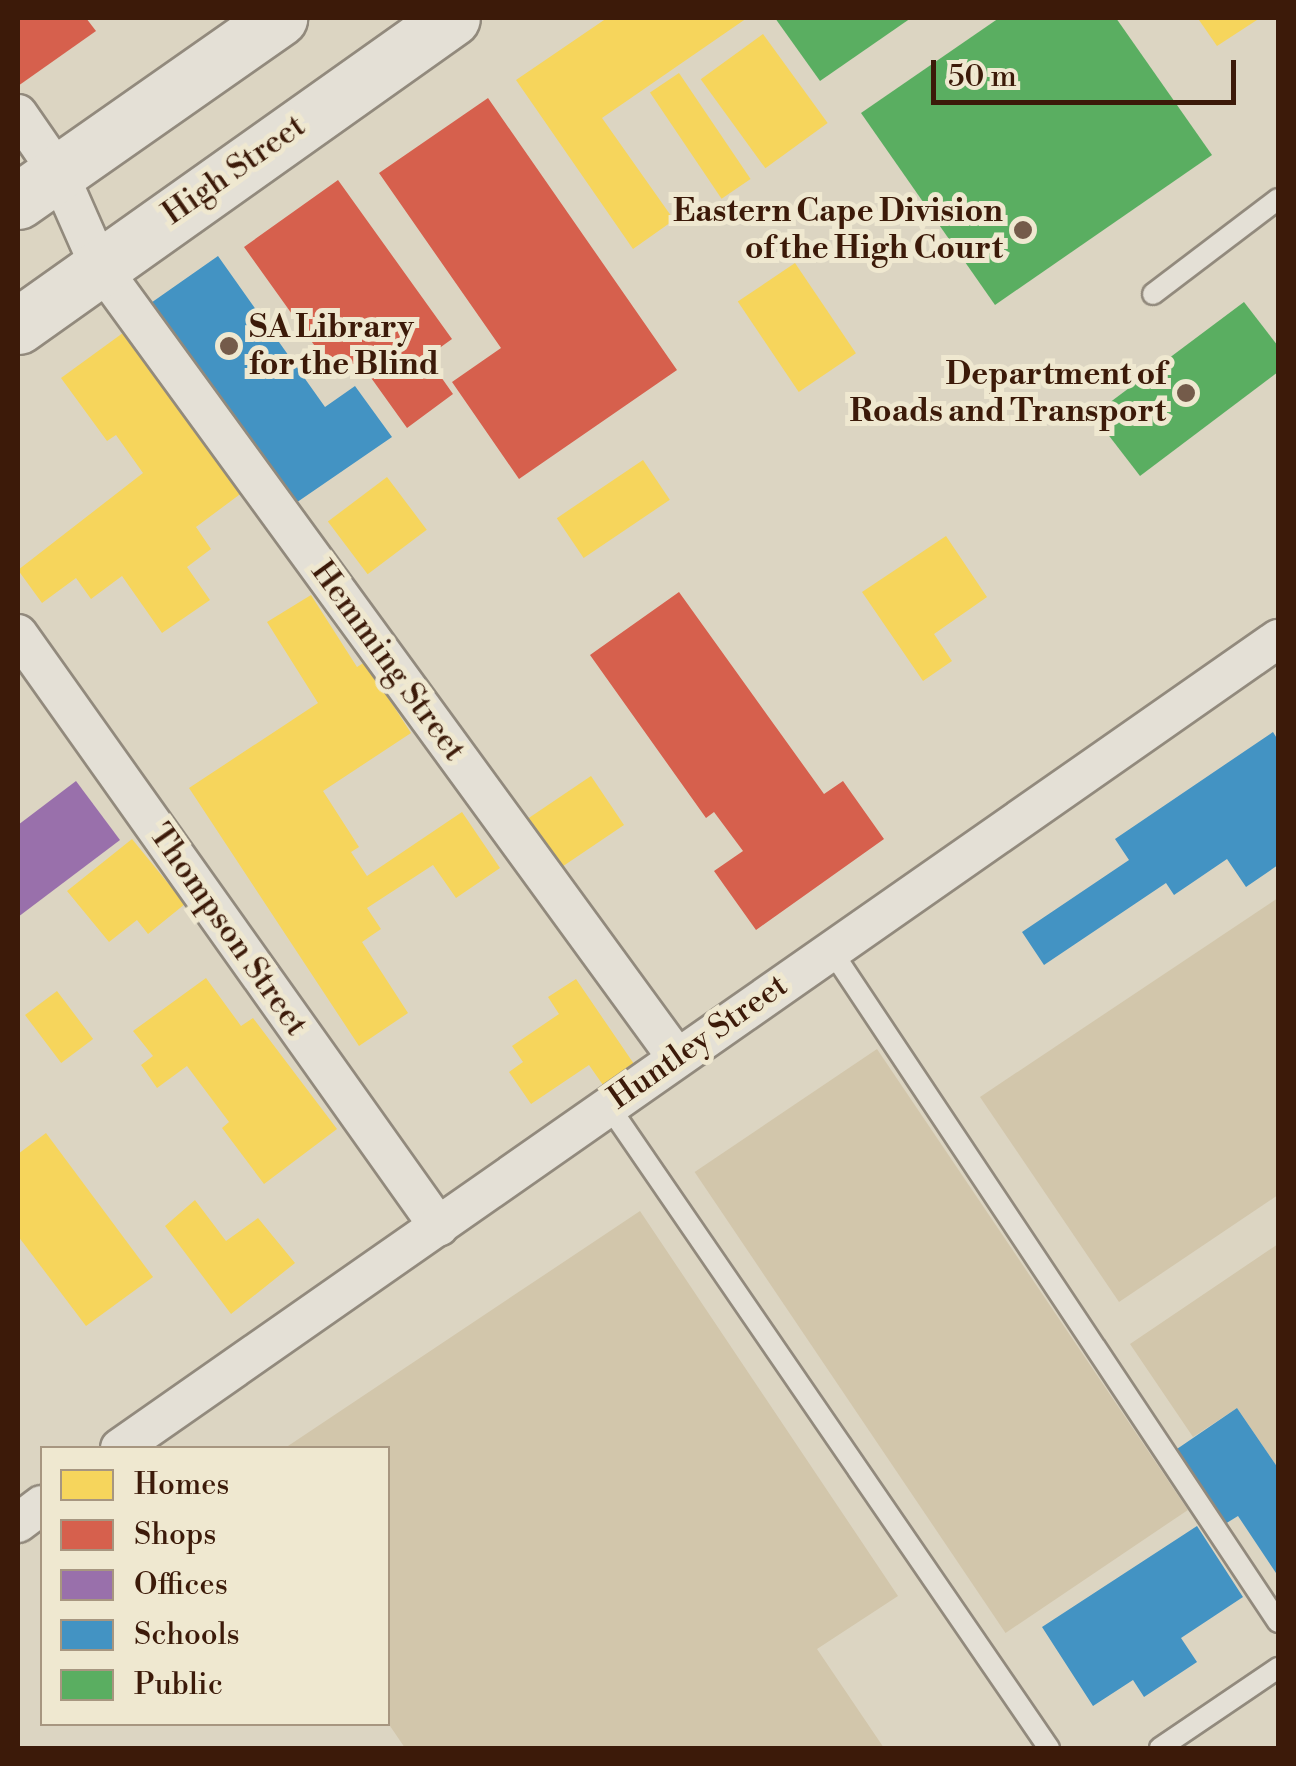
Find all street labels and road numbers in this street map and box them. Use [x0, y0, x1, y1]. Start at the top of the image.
street label: High Street [155, 107, 313, 233]
street label: Hemming Street [303, 554, 473, 768]
street label: Thompson Street [141, 817, 315, 1043]
street label: Huntley Street [601, 966, 795, 1118]

